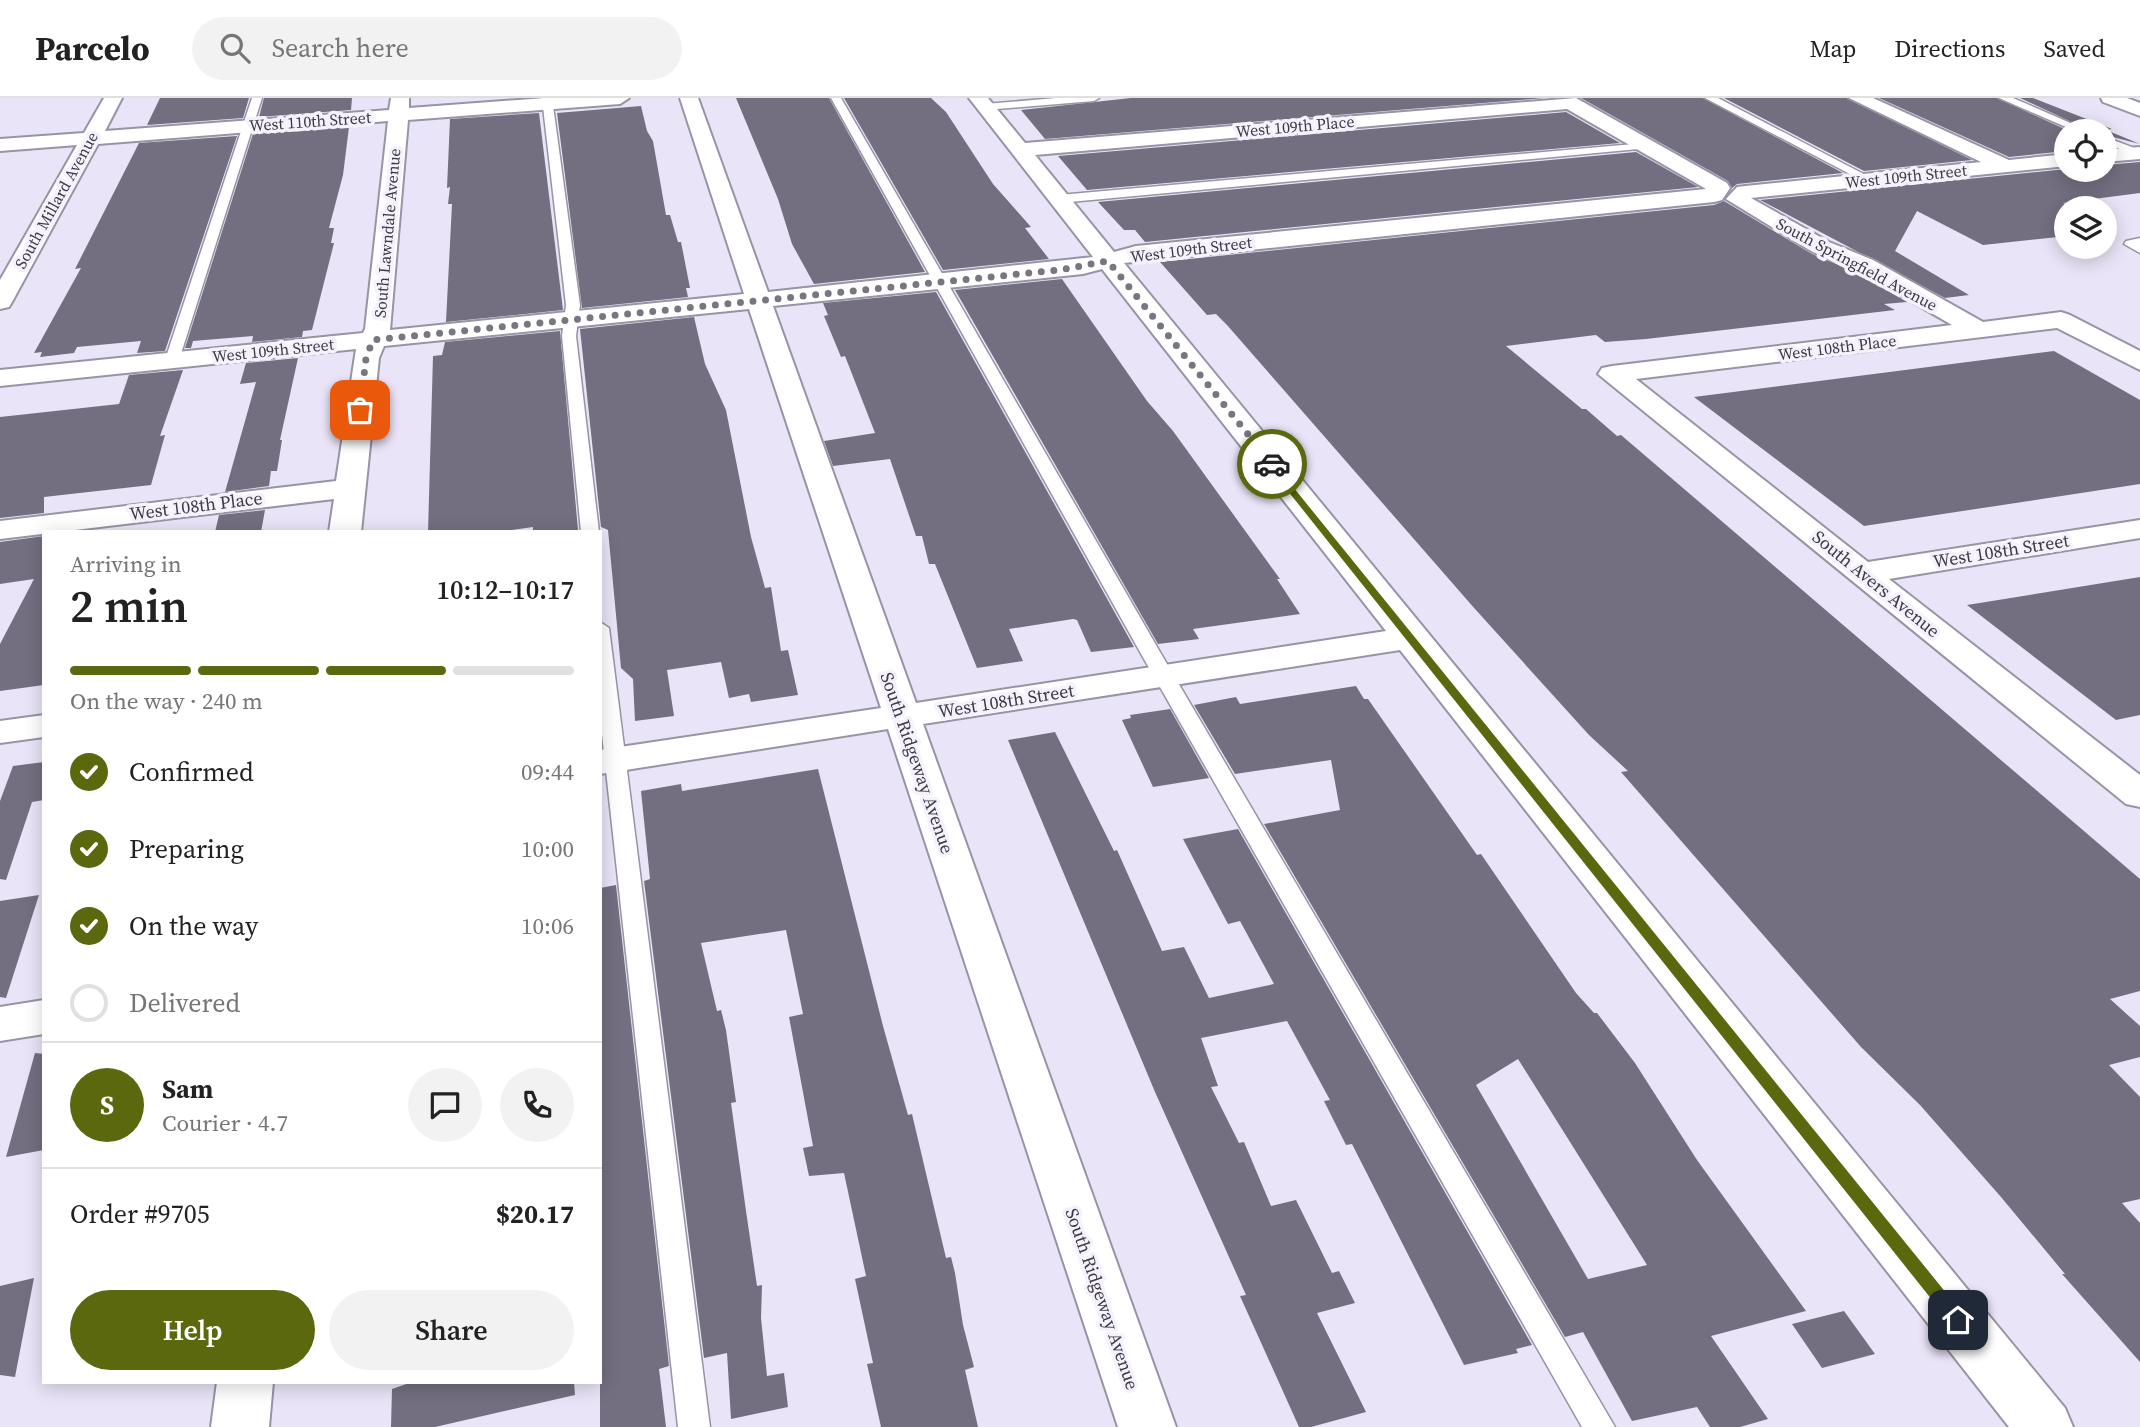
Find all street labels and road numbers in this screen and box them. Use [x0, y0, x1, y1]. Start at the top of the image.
street label: West 110th Street [248, 106, 373, 136]
street label: West 109th Place [1235, 110, 1355, 142]
street label: South Millard Avenue [9, 128, 103, 272]
street label: South Lawndale Avenue [369, 147, 405, 319]
street label: West 109th Street [1844, 159, 1969, 193]
street label: South Springfield Avenue [1773, 212, 1941, 316]
street label: West 109th Street [1129, 231, 1254, 267]
street label: West 108th Place [1777, 329, 1897, 365]
street label: West 109th Street [211, 333, 336, 367]
street label: West 108th Place [128, 485, 264, 526]
street label: South Avers Avenue [1807, 524, 1945, 643]
street label: West 108th Street [1931, 527, 2071, 574]
street label: South Ridgeway Avenue [875, 669, 960, 857]
street label: West 108th Street [936, 677, 1076, 724]
street label: South Ridgeway Avenue [1060, 1205, 1145, 1393]

